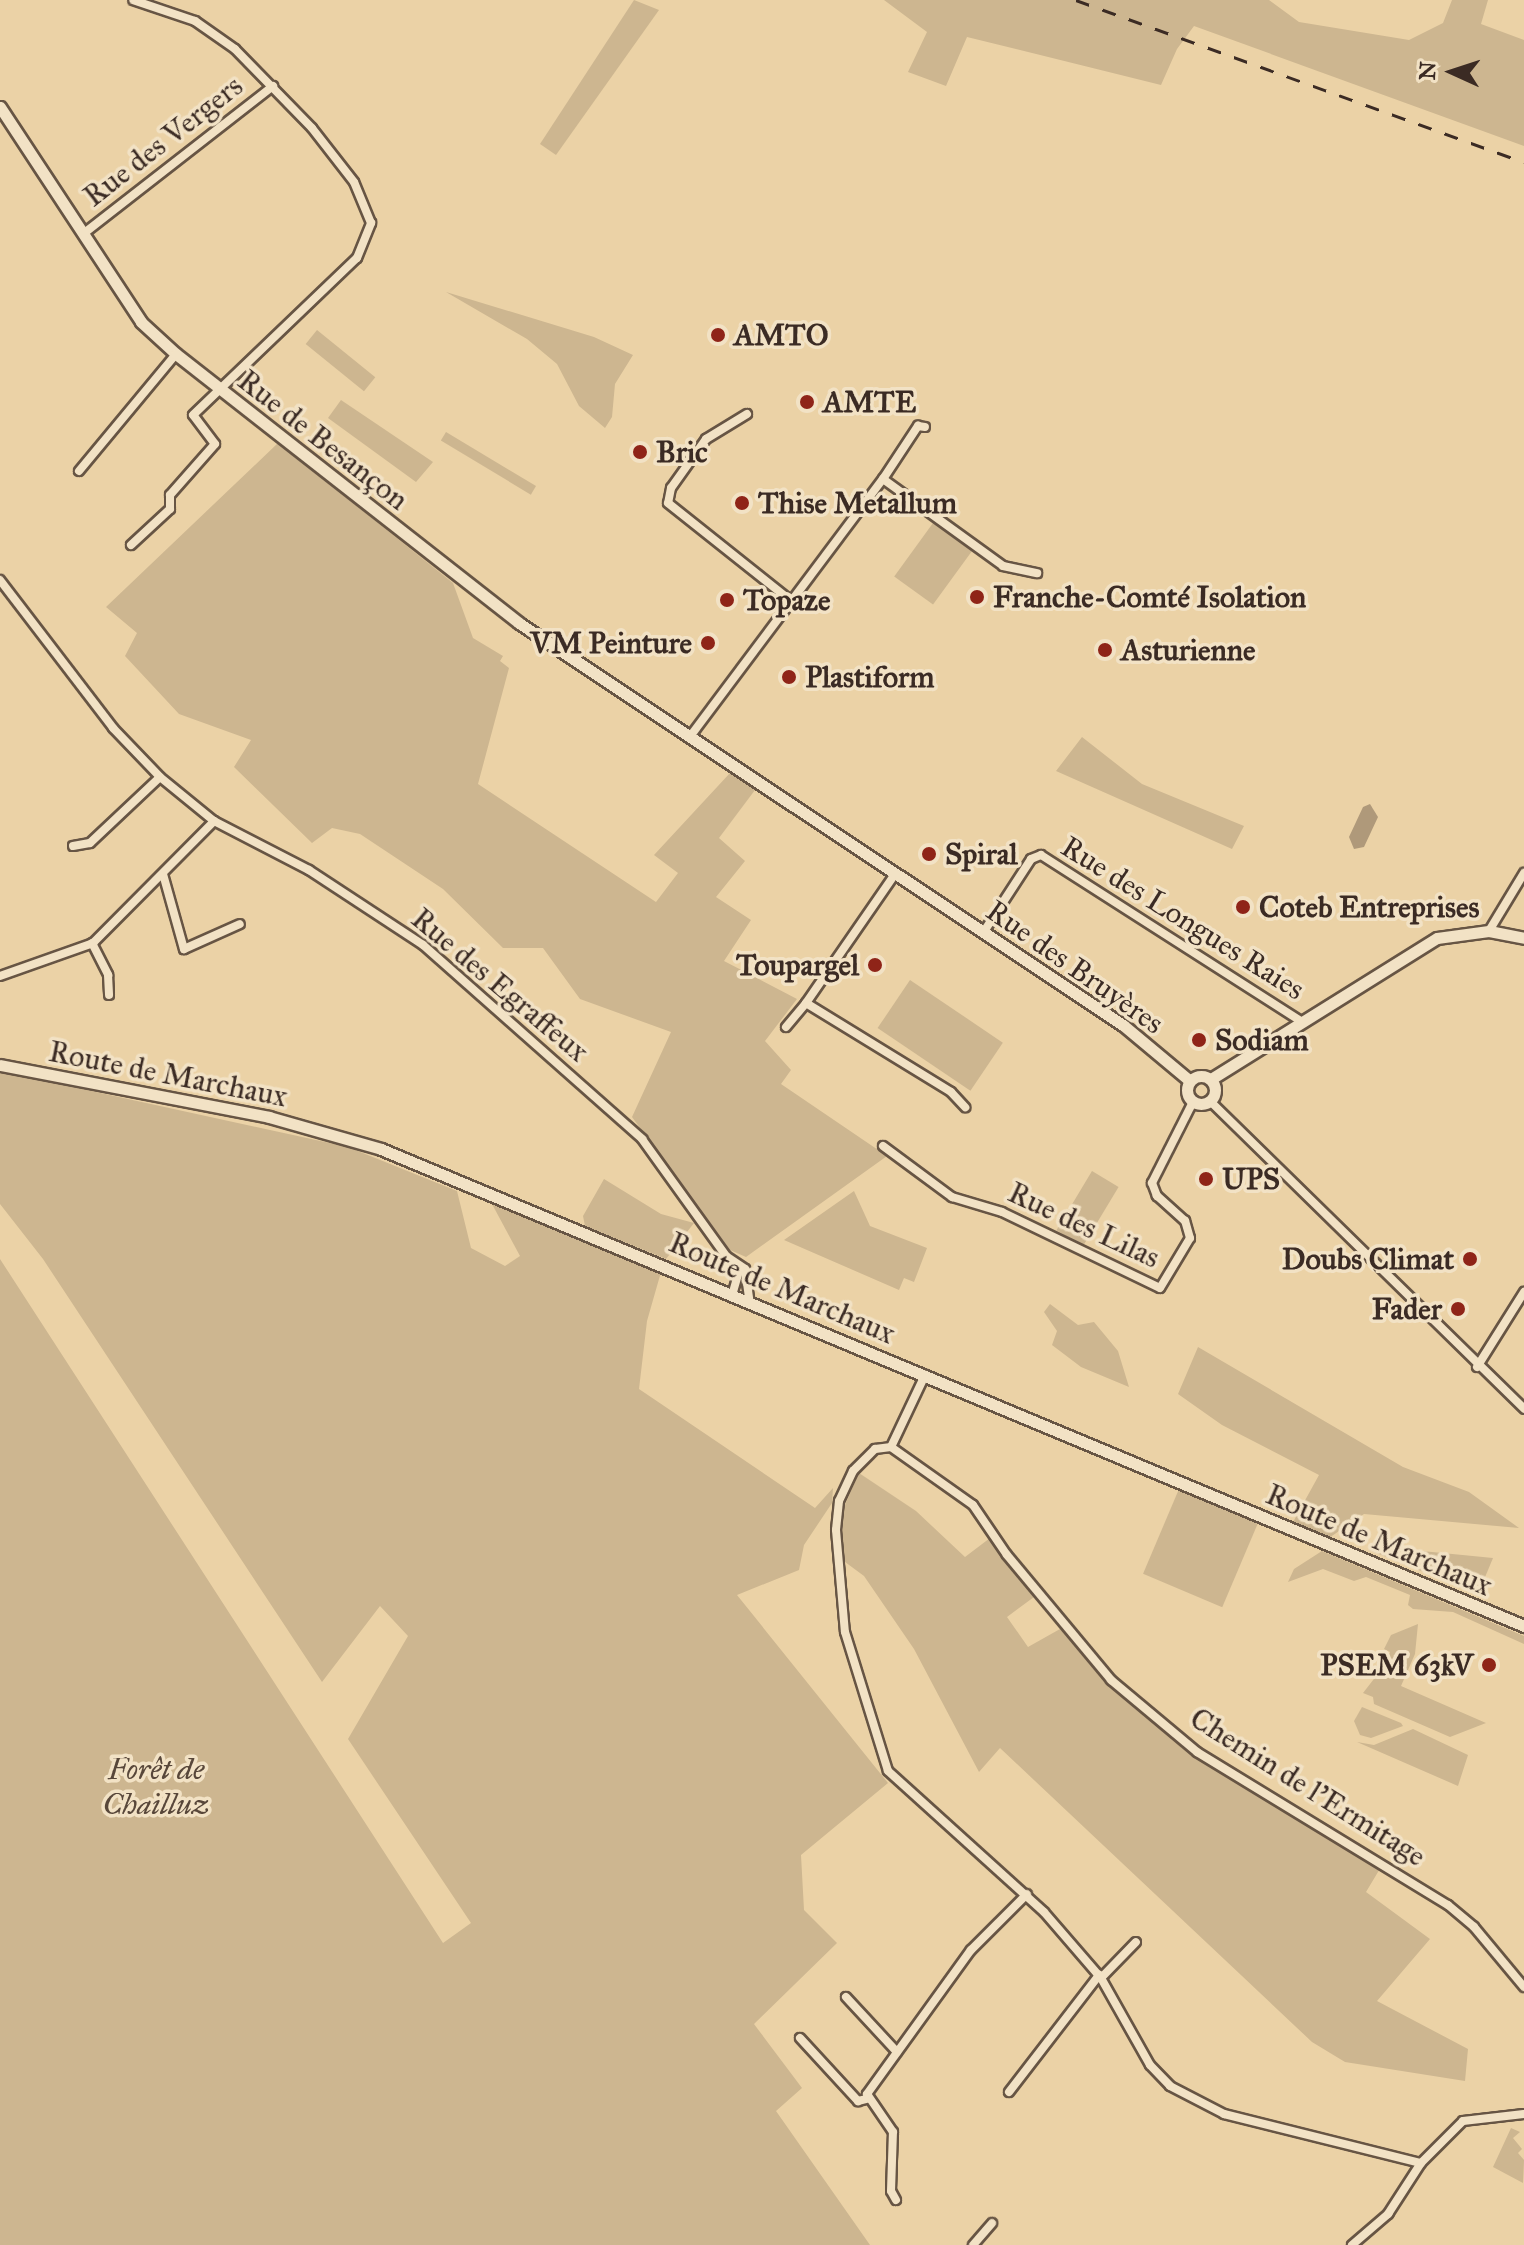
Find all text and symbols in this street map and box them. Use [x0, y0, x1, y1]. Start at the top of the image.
north arrow [1412, 32, 1492, 112]
text: N [1414, 61, 1442, 81]
street label: Rue des Vergers [76, 68, 250, 214]
place label: AMTO [734, 317, 829, 353]
marker: AMTO [709, 326, 727, 344]
street label: Rue de Besançon [231, 362, 415, 518]
place label: AMTE [823, 384, 916, 420]
marker: AMTE [798, 393, 816, 411]
place label: Bric [656, 434, 708, 470]
marker: Bric [631, 443, 649, 461]
place label: Thise Metallum [758, 485, 957, 521]
marker: Thise Metallum [733, 494, 751, 512]
place label: Franche-Comté Isolation [993, 579, 1306, 615]
place label: Topaze [743, 582, 830, 618]
marker: Franche-Comté Isolation [968, 588, 986, 606]
marker: Topaze [718, 591, 736, 609]
place label: VM Peinture [530, 625, 692, 661]
place label: Asturienne [1121, 632, 1256, 668]
marker: VM Peinture [699, 634, 717, 652]
marker: Asturienne [1096, 641, 1114, 659]
place label: Plastiform [805, 659, 934, 695]
marker: Plastiform [780, 668, 798, 686]
street label: Rue des Longues Raies [1055, 829, 1311, 1007]
place label: Spiral [945, 836, 1018, 872]
marker: Spiral [920, 845, 938, 863]
place label: Coteb Entreprises [1259, 889, 1479, 925]
street label: Rue des Bruyères [979, 893, 1171, 1041]
marker: Coteb Entreprises [1234, 898, 1252, 916]
street label: Rue des Egraffeux [404, 901, 596, 1069]
place label: Toupargel [736, 947, 859, 983]
marker: Toupargel [866, 956, 884, 974]
place label: Sodiam [1215, 1022, 1309, 1058]
marker: Sodiam [1190, 1031, 1208, 1049]
street label: Route de Marchaux [46, 1033, 290, 1115]
place label: UPS [1222, 1161, 1280, 1197]
marker: UPS [1197, 1170, 1215, 1188]
street label: Rue des Lilas [1003, 1174, 1165, 1276]
street label: Route de Marchaux [664, 1224, 900, 1352]
place label: Doubs Climat [1282, 1241, 1454, 1277]
marker: Doubs Climat [1461, 1250, 1479, 1268]
place label: Fader [1372, 1291, 1442, 1327]
marker: Fader [1449, 1300, 1467, 1318]
street label: Route de Marchaux [1261, 1476, 1497, 1604]
place label: PSEM 63kV [1320, 1647, 1473, 1683]
marker: PSEM 63kV [1480, 1656, 1498, 1674]
street label: Chemin de l'Ermitage [1184, 1700, 1432, 1874]
park label: Forêt de Chailluz [103, 1751, 209, 1822]

